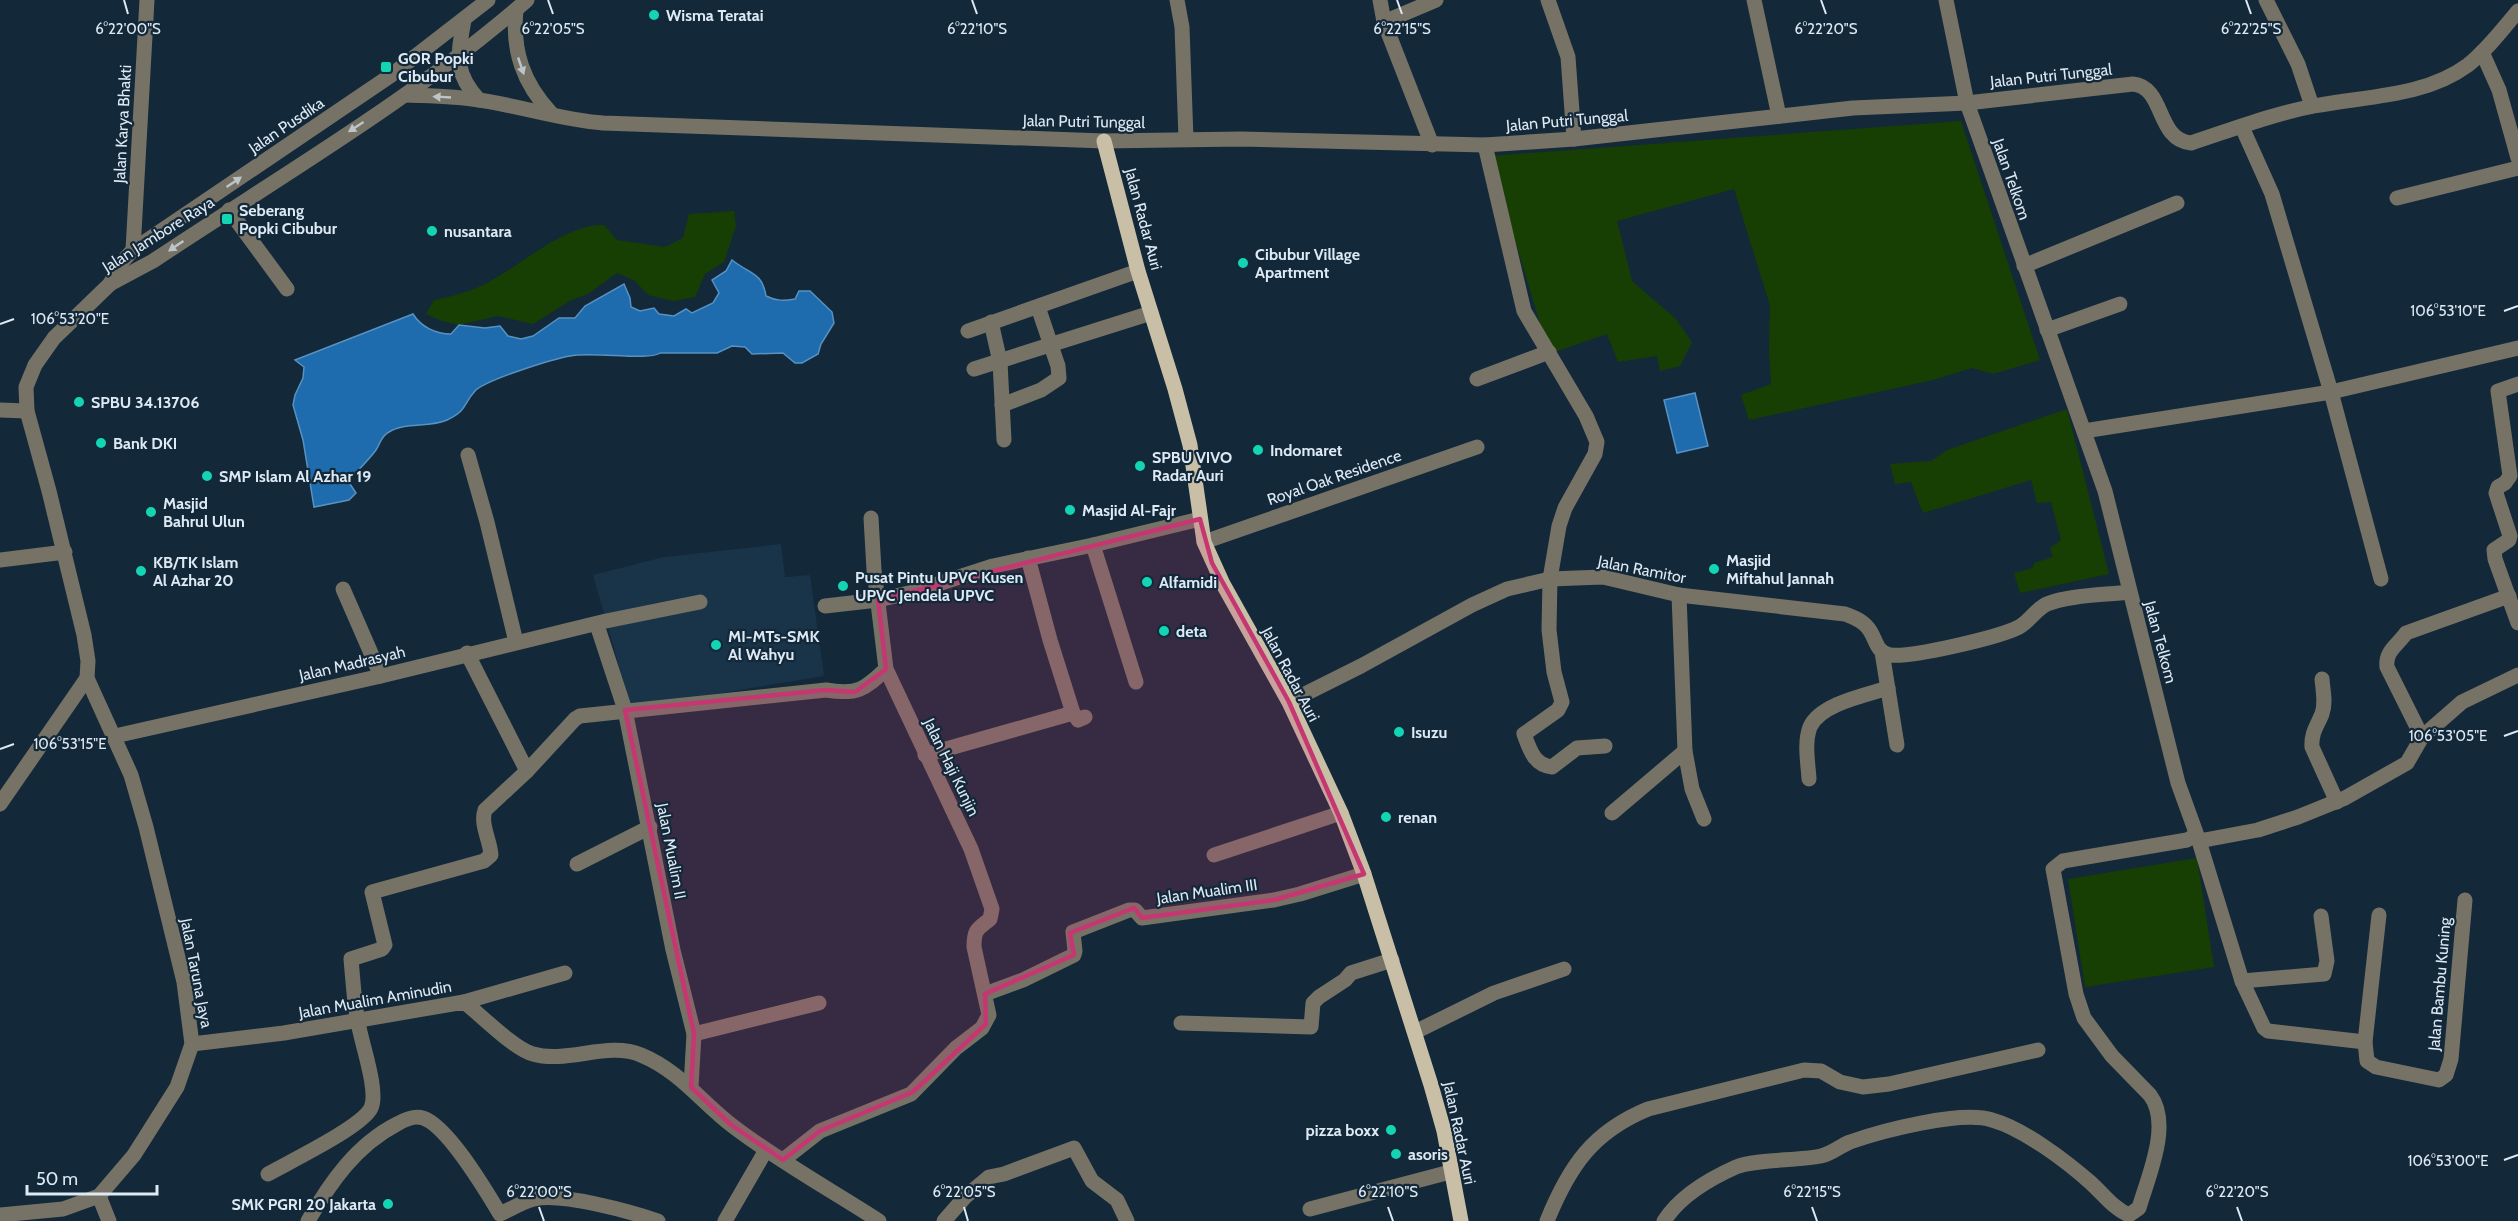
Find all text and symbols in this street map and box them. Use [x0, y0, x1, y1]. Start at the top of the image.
place label: Wisma Teratai [666, 6, 764, 25]
marker: Wisma Teratai [647, 8, 661, 22]
text: 6°22'00"S [95, 20, 161, 38]
text: 6°22'05"S [521, 20, 585, 38]
text: 6°22'10"S [947, 20, 1007, 38]
text: 6°22'15"S [1373, 20, 1431, 38]
text: 6°22'20"S [1795, 20, 1858, 38]
text: 6°22'25"S [2221, 20, 2282, 38]
place label: GOR Popki Cibubur [398, 49, 474, 86]
one-way arrow [516, 57, 526, 75]
marker: GOR Popki Cibubur [379, 60, 393, 74]
street label: Jalan Putri Tunggal [1988, 60, 2113, 91]
street label: Jalan Karya Bhakti [110, 64, 135, 185]
one-way arrow [432, 92, 451, 101]
street label: Jalan Pusdika [244, 93, 328, 158]
street label: Jalan Putri Tunggal [1504, 106, 1629, 135]
street label: Jalan Putri Tunggal [1022, 111, 1146, 132]
one-way arrow [348, 121, 364, 132]
street label: Jalan Telkom [1988, 135, 2034, 222]
street label: Jalan Radar Auri [1121, 165, 1166, 272]
one-way arrow [225, 176, 241, 188]
street label: Jalan Jambore Raya [98, 192, 218, 277]
place label: Seberang Popki Cibubur [239, 201, 338, 238]
marker: Seberang Popki Cibubur [220, 212, 234, 226]
place label: nusantara [444, 222, 512, 241]
marker: nusantara [425, 224, 439, 238]
one-way arrow [168, 240, 184, 251]
place label: Cibubur Village Apartment [1255, 245, 1360, 282]
marker: Cibubur Village Apartment [1236, 256, 1250, 270]
text: 106°53'10"E [2410, 302, 2486, 320]
text: 106°53'20"E [31, 310, 109, 328]
place label: SPBU 34.13706 [91, 393, 200, 412]
marker: SPBU 34.13706 [72, 395, 86, 409]
place label: Bank DKI [113, 434, 177, 453]
marker: Bank DKI [94, 436, 108, 450]
place label: Indomaret [1270, 441, 1343, 460]
marker: Indomaret [1251, 443, 1265, 457]
street label: Royal Oak Residence [1265, 446, 1404, 509]
place label: SPBU VIVO Radar Auri [1152, 448, 1232, 485]
marker: SPBU VIVO Radar Auri [1133, 459, 1147, 473]
place label: SMP Islam Al Azhar 19 [219, 467, 371, 486]
marker: SMP Islam Al Azhar 19 [200, 469, 214, 483]
place label: Masjid Bahrul Ulun [163, 494, 245, 531]
place label: Masjid Al-Fajr [1082, 501, 1177, 520]
marker: Masjid Al-Fajr [1063, 503, 1077, 517]
marker: Masjid Bahrul Ulun [144, 505, 158, 519]
street label: Jalan Ramitor [1595, 551, 1689, 588]
place label: Masjid Miftahul Jannah [1726, 551, 1834, 588]
place label: KB/TK Islam Al Azhar 20 [153, 553, 239, 590]
marker: Masjid Miftahul Jannah [1707, 562, 1721, 576]
marker: KB/TK Islam Al Azhar 20 [134, 564, 148, 578]
place label: Pusat Pintu UPVC Kusen UPVC Jendela UPVC [855, 568, 1023, 605]
place label: Alfamidi [1159, 573, 1217, 592]
marker: Alfamidi [1140, 575, 1154, 589]
marker: Pusat Pintu UPVC Kusen UPVC Jendela UPVC [836, 579, 850, 593]
street label: Jalan Telkom [2140, 598, 2181, 685]
place label: deta [1176, 622, 1207, 641]
street label: Jalan Radar Auri [1257, 623, 1323, 725]
marker: deta [1157, 624, 1171, 638]
place label: MI-MTs-SMK Al Wahyu [728, 627, 820, 664]
marker: MI-MTs-SMK Al Wahyu [709, 638, 723, 652]
street label: Jalan Madrasyah [296, 642, 407, 685]
street label: Jalan Haji Kunjin [919, 714, 983, 819]
place label: Isuzu [1411, 723, 1447, 742]
marker: Isuzu [1392, 725, 1406, 739]
text: 106°53'05"E [2409, 727, 2487, 745]
text: 106°53'15"E [33, 735, 107, 753]
street label: Jalan Mualim II [653, 800, 690, 901]
place label: renan [1398, 808, 1437, 827]
marker: renan [1379, 810, 1393, 824]
street label: Jalan Mualim III [1154, 875, 1259, 908]
street label: Jalan Bambu Kuning [2424, 915, 2455, 1053]
street label: Jalan Taruna Jaya [176, 916, 217, 1030]
street label: Jalan Mualim Aminudin [296, 977, 453, 1022]
street label: Jalan Radar Auri [1439, 1079, 1480, 1186]
place label: pizza boxx [1306, 1121, 1379, 1140]
marker: pizza boxx [1384, 1123, 1398, 1137]
place label: asoris [1408, 1145, 1448, 1164]
marker: asoris [1389, 1147, 1403, 1161]
text: 106°53'00"E [2408, 1152, 2488, 1170]
scale bar [27, 1158, 158, 1196]
text: 50 m [36, 1168, 78, 1190]
text: 6°22'00"S [506, 1183, 572, 1201]
text: 6°22'05"S [932, 1183, 996, 1201]
text: 6°22'10"S [1358, 1183, 1418, 1201]
text: 6°22'15"S [1783, 1183, 1841, 1201]
text: 6°22'20"S [2206, 1183, 2269, 1201]
place label: SMK PGRI 20 Jakarta [231, 1195, 376, 1214]
marker: SMK PGRI 20 Jakarta [381, 1197, 395, 1211]

